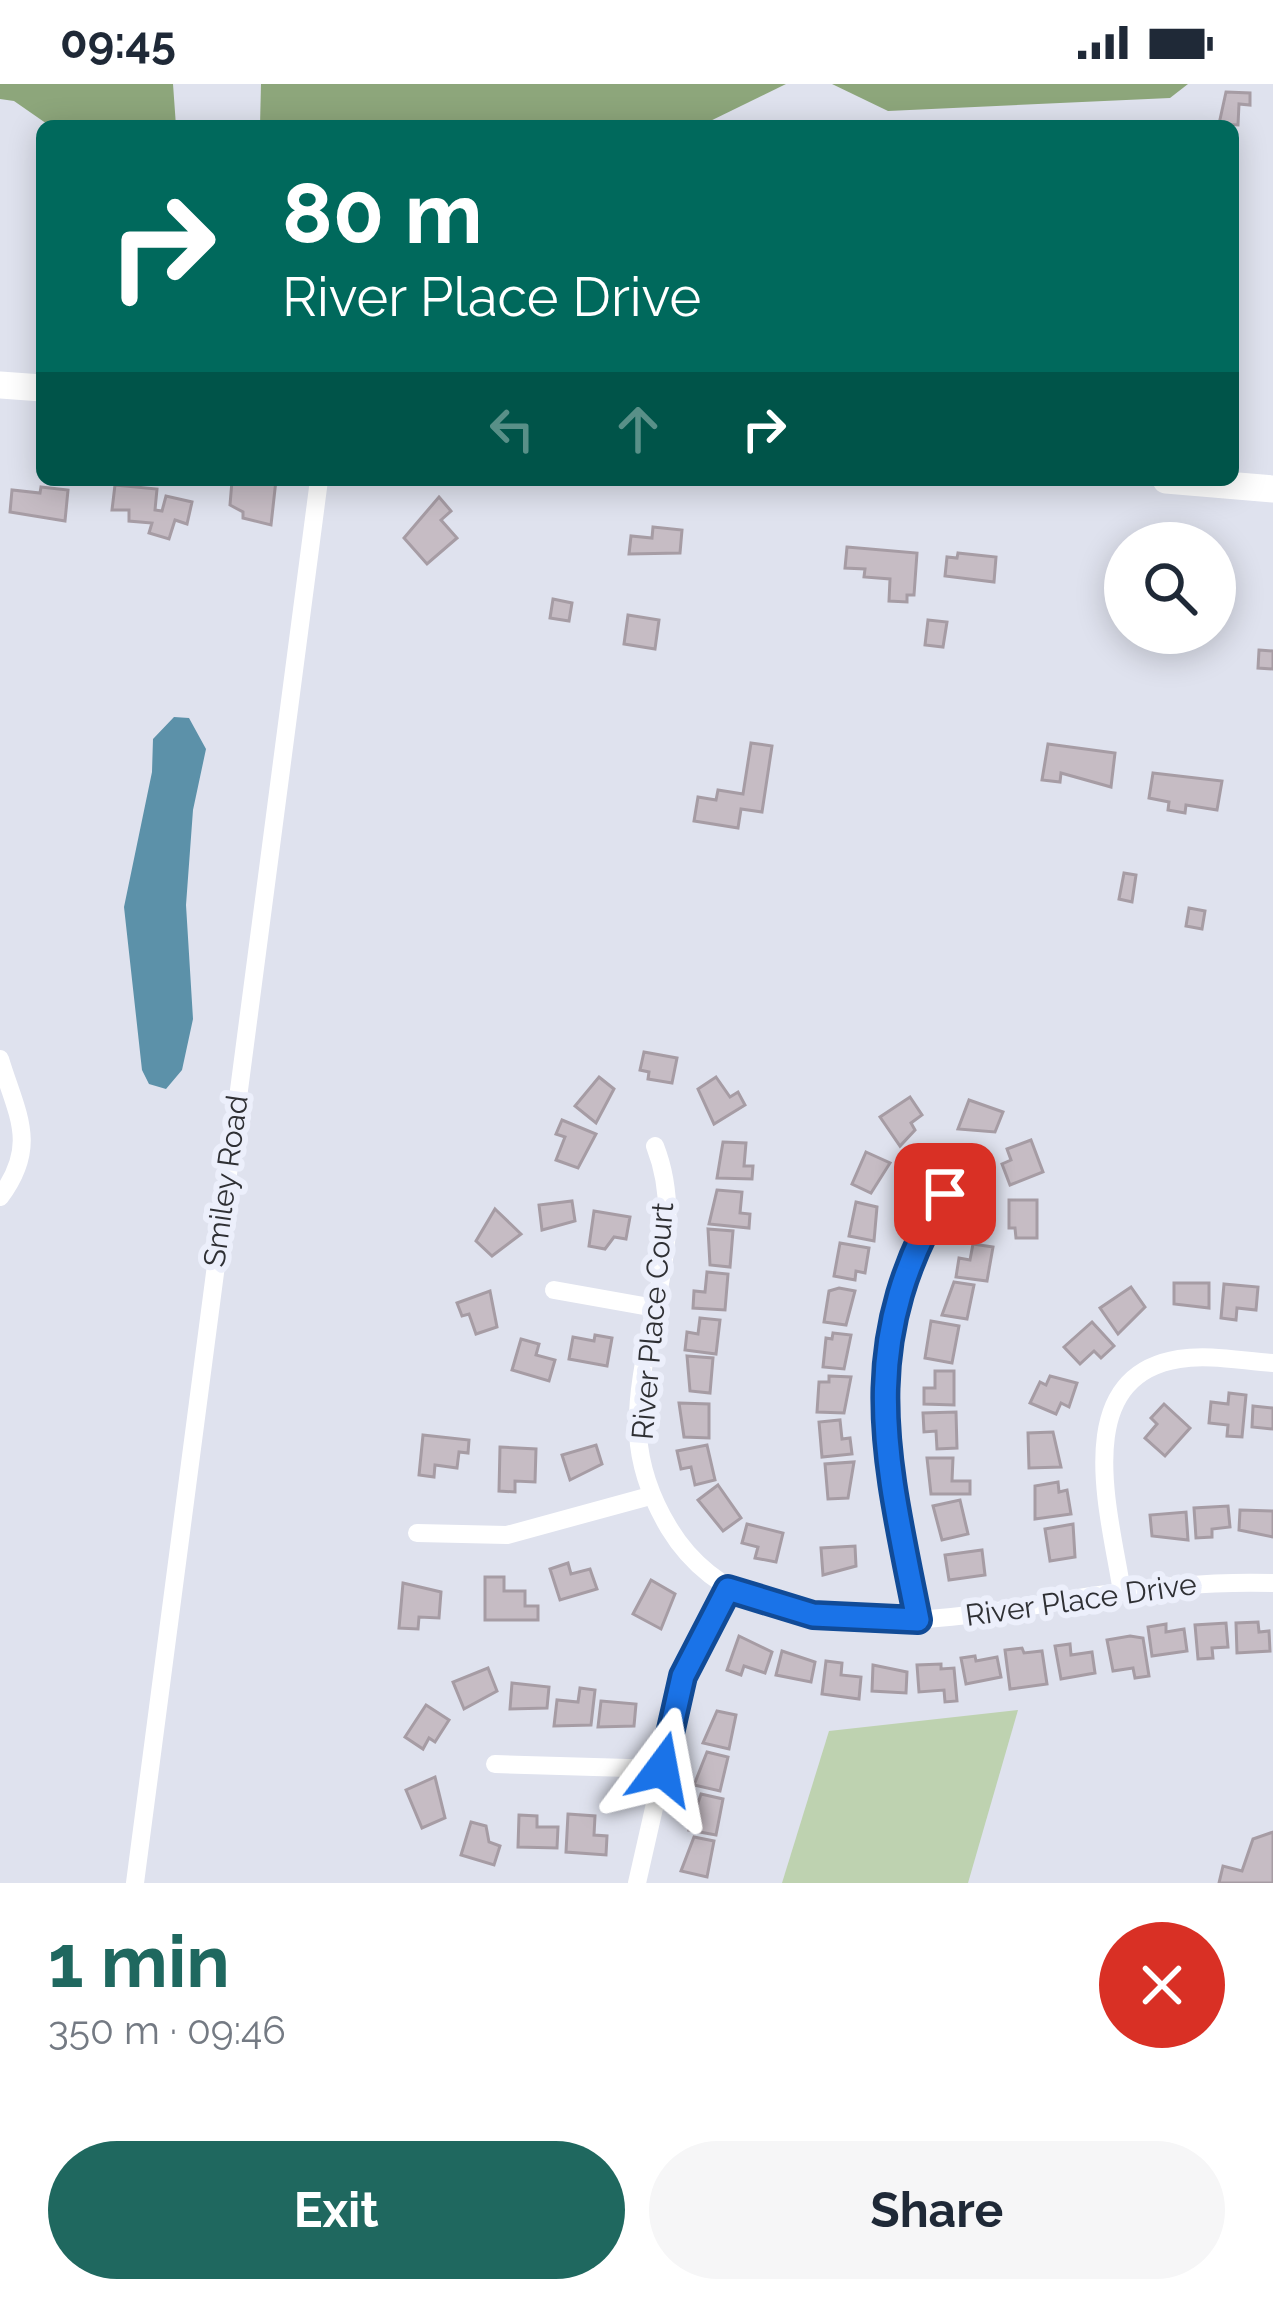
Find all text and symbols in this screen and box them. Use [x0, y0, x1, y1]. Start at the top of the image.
text: 09:45 [60, 16, 176, 69]
text: 80 m [282, 164, 483, 263]
icon: right [84, 168, 240, 324]
text: River Place Drive [282, 265, 701, 329]
icon: left [479, 396, 545, 462]
icon: ahead [605, 396, 671, 462]
icon: right [731, 396, 797, 462]
map controls [1104, 522, 1236, 654]
button: search [1104, 522, 1236, 654]
street label: Smiley Road [196, 1093, 255, 1269]
pin [894, 1143, 996, 1245]
icon: arrive [912, 1161, 978, 1227]
street label: River Place Court [625, 1201, 680, 1441]
street label: River Place Drive [963, 1566, 1199, 1633]
position arrow [599, 1706, 725, 1832]
text: 1 min [48, 1919, 230, 2004]
button: close [1099, 1922, 1225, 2048]
text: 350 m · 09:46 [48, 2007, 286, 2053]
button: Exit [48, 2141, 625, 2279]
button: Share [649, 2141, 1225, 2279]

